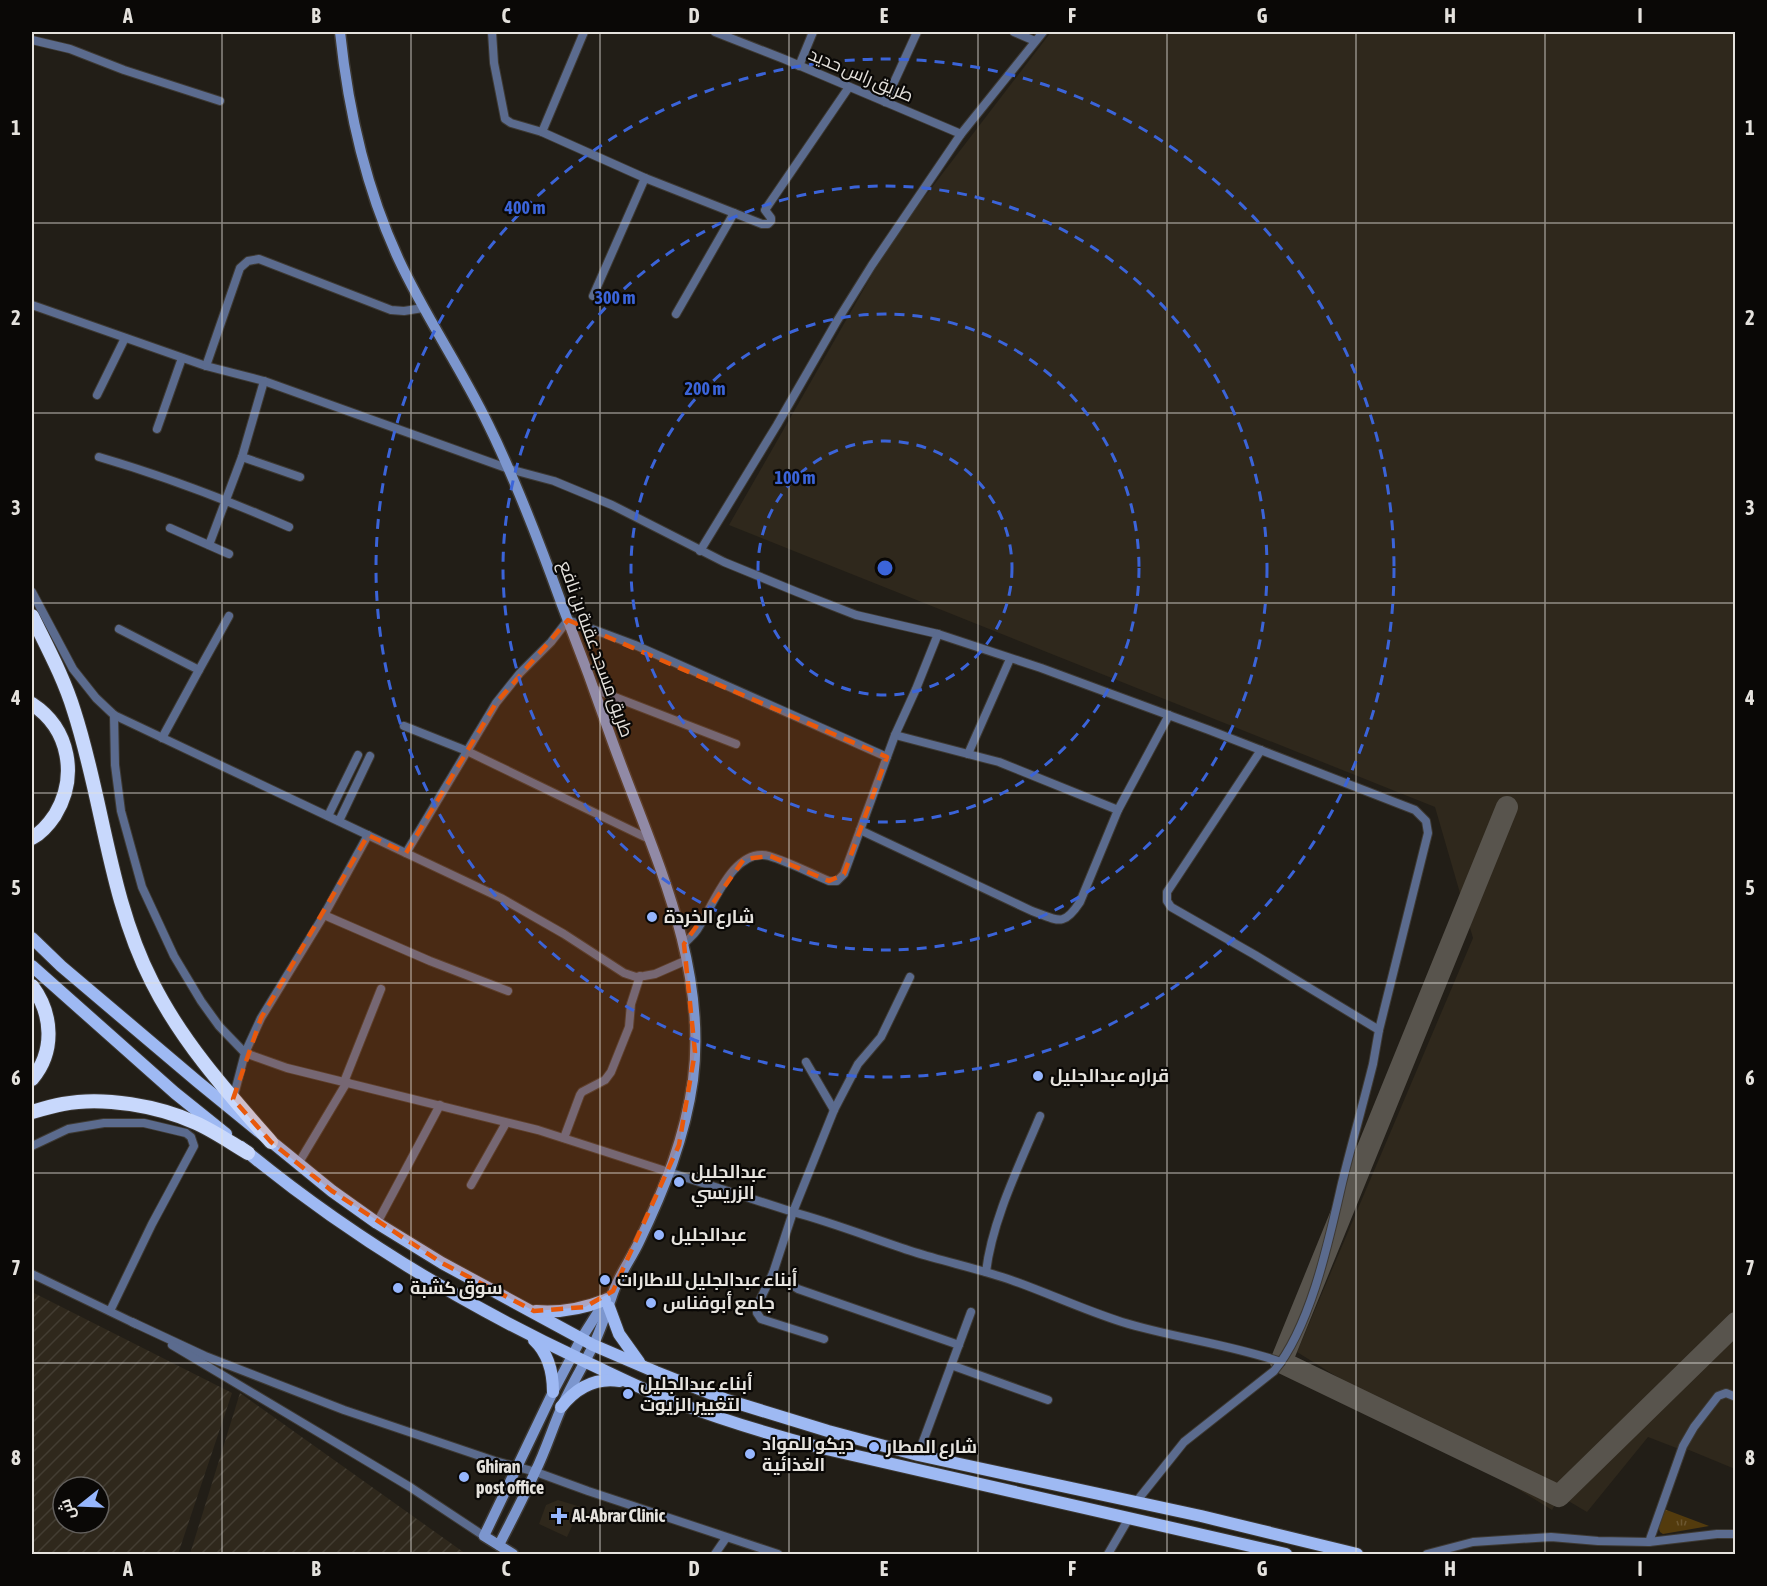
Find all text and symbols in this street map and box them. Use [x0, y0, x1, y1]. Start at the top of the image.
text: A [122, 4, 133, 27]
text: B [311, 4, 321, 27]
text: C [502, 4, 511, 27]
text: D [688, 4, 700, 27]
text: E [880, 4, 889, 27]
text: F [1068, 4, 1076, 27]
text: G [1257, 4, 1268, 27]
text: H [1444, 4, 1456, 27]
text: I [1637, 4, 1643, 27]
street label: طريق راس حديد [805, 43, 917, 108]
text: 1 [11, 116, 21, 139]
text: 1 [1745, 116, 1755, 139]
text: 400 m [504, 197, 545, 218]
text: 300 m [595, 287, 635, 308]
text: 2 [11, 306, 21, 329]
text: 2 [1745, 306, 1755, 329]
text: 200 m [685, 378, 725, 399]
text: 100 m [775, 467, 815, 488]
text: 3 [11, 496, 21, 519]
text: 3 [1745, 496, 1755, 519]
street label: طريق مسجد عقبة بن نافع [553, 558, 638, 741]
centre of rings [875, 558, 895, 578]
text: 4 [10, 686, 21, 709]
text: 4 [1744, 686, 1755, 709]
text: 5 [11, 876, 21, 899]
text: 5 [1745, 876, 1755, 899]
place label: شارع الخردة [664, 906, 754, 929]
marker: شارع الخردة [645, 910, 659, 924]
place label: قراره عبدالجليل [1050, 1065, 1169, 1087]
text: 6 [11, 1066, 21, 1089]
text: 6 [1745, 1066, 1755, 1089]
marker: قراره عبدالجليل [1031, 1069, 1045, 1083]
place label: عبدالجليل الزريسي [691, 1161, 767, 1207]
marker: عبدالجليل الزريسي [672, 1175, 686, 1189]
place label: عبدالجليل [671, 1224, 747, 1246]
marker: عبدالجليل [652, 1228, 666, 1242]
text: 7 [11, 1256, 21, 1279]
text: 7 [1745, 1256, 1755, 1279]
place label: أبناء عبدالجليل للاطارات [617, 1267, 798, 1291]
marker: أبناء عبدالجليل للاطارات [598, 1273, 612, 1287]
place label: سوق كشبة [410, 1277, 503, 1299]
marker: سوق كشبة [391, 1281, 405, 1295]
place label: جامع أبوفناس [663, 1290, 775, 1315]
marker: جامع أبوفناس [644, 1296, 658, 1310]
place label: أبناء عبدالجليل لتغيير الزيوت [640, 1371, 753, 1416]
marker: أبناء عبدالجليل لتغيير الزيوت [621, 1387, 635, 1401]
place label: ديكو للمواد الغذائية [762, 1433, 854, 1475]
place label: شارع المطار [885, 1436, 977, 1459]
marker: شارع المطار [867, 1440, 881, 1454]
text: 8 [11, 1446, 21, 1469]
text: 8 [1745, 1446, 1755, 1469]
marker: ديكو للمواد الغذائية [743, 1447, 757, 1461]
place label: Ghiran post office [476, 1456, 544, 1498]
marker: Ghiran post office [457, 1470, 471, 1484]
north arrow [51, 1475, 111, 1535]
text: ش [55, 1497, 79, 1522]
place label: Al-Abrar Clinic [571, 1505, 665, 1526]
marker: Al-Abrar Clinic [550, 1507, 568, 1525]
text: A [122, 1557, 133, 1580]
text: B [311, 1557, 321, 1580]
text: C [502, 1557, 511, 1580]
text: D [688, 1557, 700, 1580]
text: E [880, 1557, 889, 1580]
text: F [1068, 1557, 1076, 1580]
text: G [1257, 1557, 1268, 1580]
text: H [1444, 1557, 1456, 1580]
text: I [1637, 1557, 1643, 1580]

